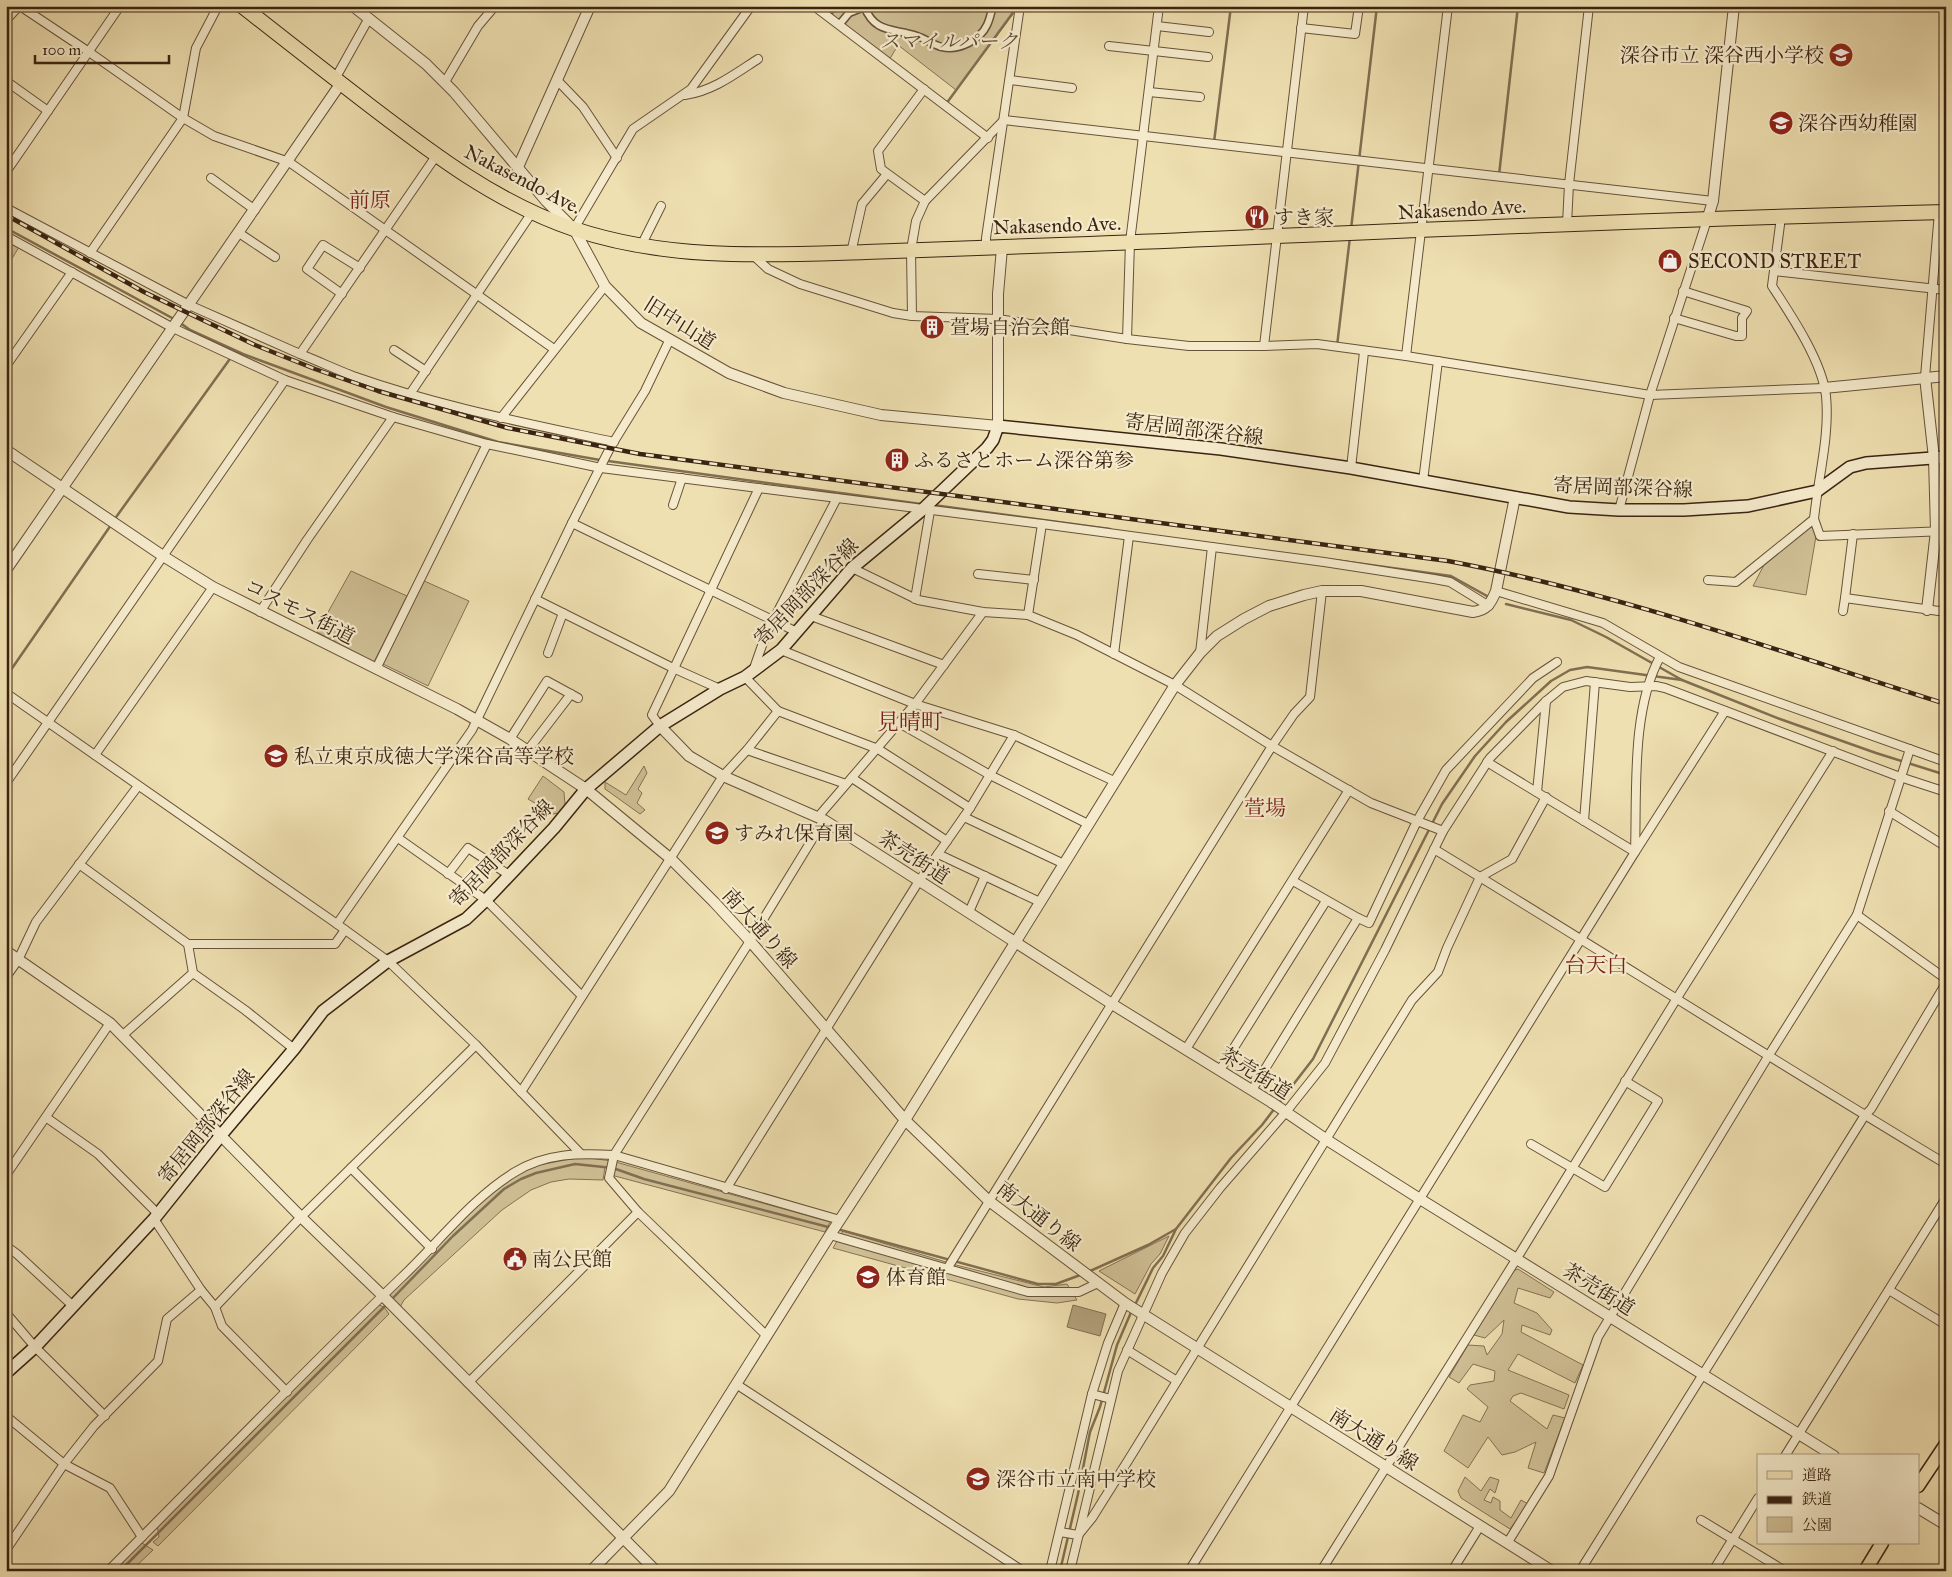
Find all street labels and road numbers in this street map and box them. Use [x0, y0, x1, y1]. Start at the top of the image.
street label: Nakasendo Ave. [460, 139, 586, 219]
street label: Nakasendo Ave. [1397, 194, 1527, 224]
street label: Nakasendo Ave. [993, 211, 1121, 239]
street label: 旧中山道 [640, 292, 720, 354]
street label: 寄居岡部深谷線 [1123, 409, 1265, 449]
street label: 寄居岡部深谷線 [1553, 473, 1693, 501]
street label: 寄居岡部深谷線 [749, 533, 863, 651]
street label: コスモス街道 [241, 573, 359, 649]
street label: 寄居岡部深谷線 [444, 794, 558, 912]
street label: 茶売街道 [874, 825, 954, 889]
street label: 南大通り線 [718, 883, 802, 973]
street label: 茶売街道 [1216, 1042, 1296, 1104]
street label: 寄居岡部深谷線 [153, 1064, 259, 1188]
street label: 南大通り線 [992, 1176, 1086, 1256]
street label: 茶売街道 [1559, 1258, 1639, 1320]
street label: 南大通り線 [1325, 1402, 1423, 1476]

